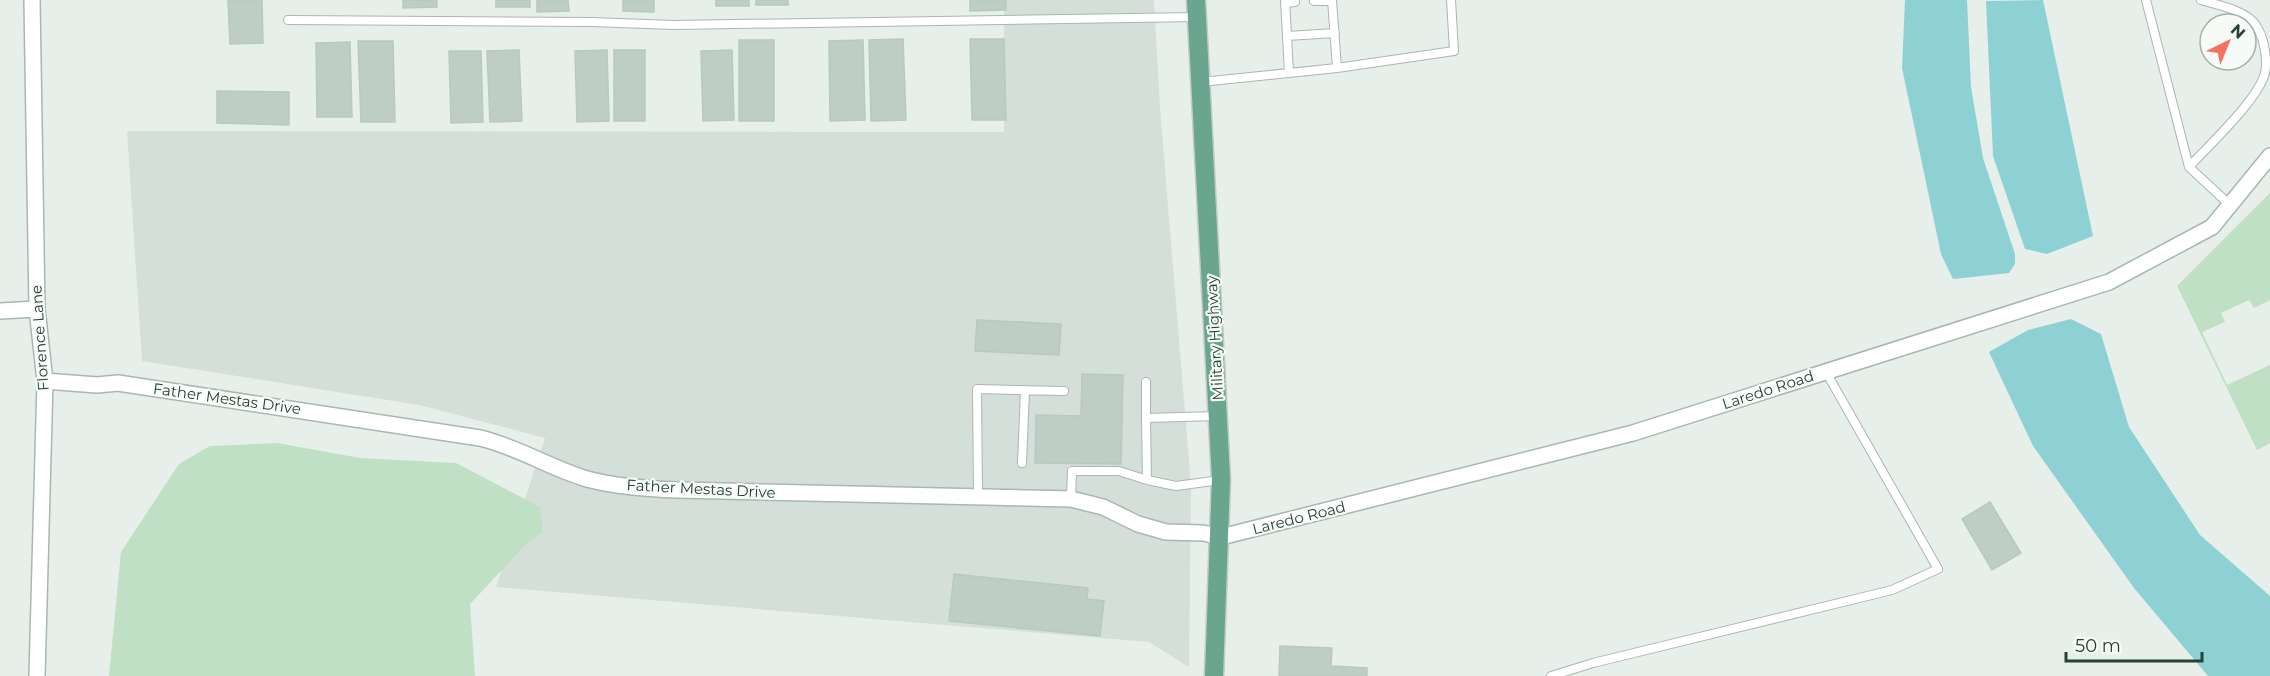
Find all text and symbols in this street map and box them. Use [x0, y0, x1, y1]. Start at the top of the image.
north arrow [2198, 12, 2258, 72]
text: N [2227, 20, 2249, 43]
street label: Military Highway [1202, 274, 1227, 401]
street label: Florence Lane [26, 284, 53, 392]
street label: Laredo Road [1720, 366, 1816, 413]
street label: Father Mestas Drive [152, 379, 302, 418]
street label: Father Mestas Drive [626, 475, 776, 502]
street label: Laredo Road [1250, 497, 1347, 538]
scale bar [2066, 625, 2202, 663]
text: 50 m [2075, 635, 2121, 657]

